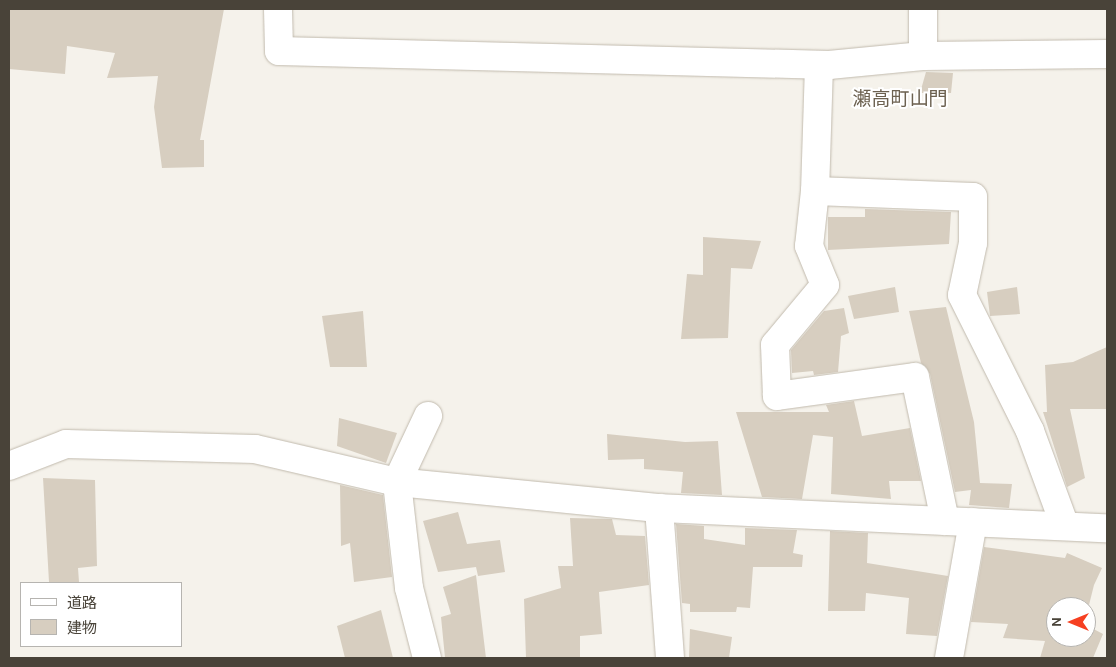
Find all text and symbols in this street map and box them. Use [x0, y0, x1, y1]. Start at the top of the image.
district label: 瀬高町山門 [853, 89, 947, 111]
legend [20, 582, 182, 647]
text: 道路 [67, 594, 97, 612]
north arrow [1046, 597, 1096, 647]
text: N [1048, 617, 1065, 627]
text: 建物 [67, 619, 97, 637]

